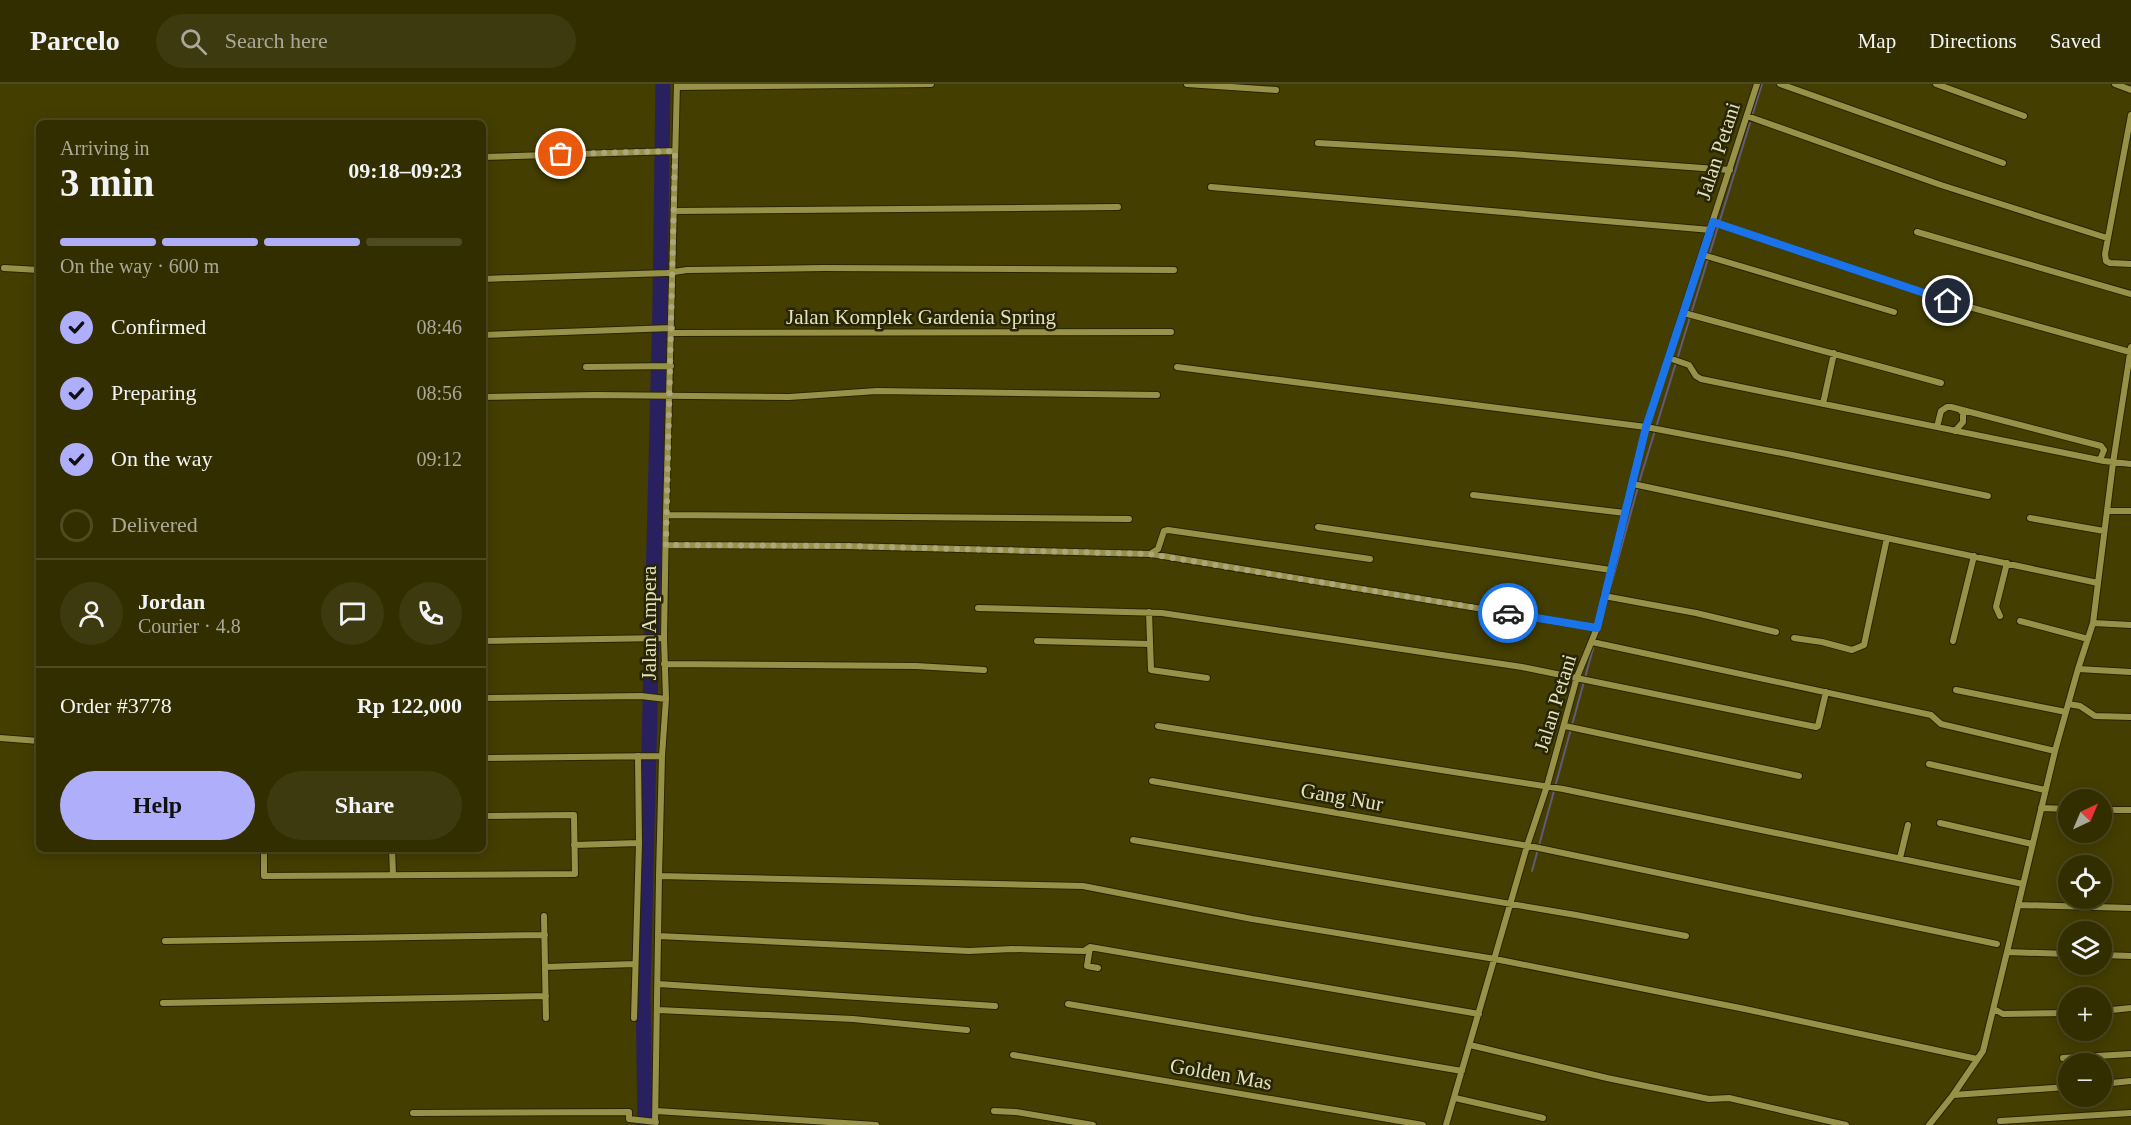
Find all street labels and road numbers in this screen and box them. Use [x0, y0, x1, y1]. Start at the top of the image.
street label: Jalan Petani [1691, 99, 1745, 203]
street label: Jalan Komplek Gardenia Spring [786, 305, 1057, 329]
street label: Jalan Ampera [637, 565, 661, 680]
street label: Jalan Petani [1529, 651, 1581, 755]
street label: Gang Nur [1299, 778, 1385, 816]
street label: Golden Mas [1168, 1053, 1274, 1095]

